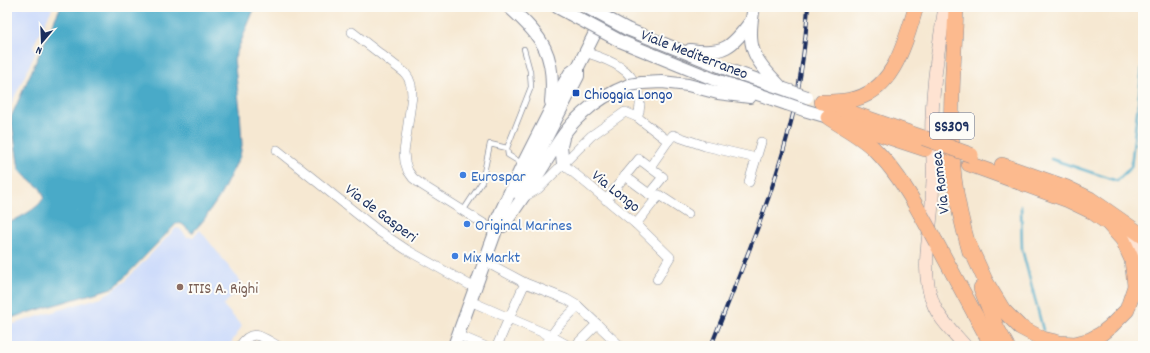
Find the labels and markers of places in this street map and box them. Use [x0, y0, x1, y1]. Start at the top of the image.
place label: Chioggia Longo [584, 84, 673, 107]
marker: Chioggia Longo [571, 88, 581, 98]
place label: Eurospar [471, 166, 526, 189]
marker: Eurospar [458, 170, 468, 180]
place label: Original Marines [475, 215, 573, 238]
marker: Original Marines [462, 219, 472, 229]
place label: Mix Markt [463, 247, 520, 270]
marker: Mix Markt [450, 251, 460, 261]
place label: ITIS A. Righi [188, 278, 258, 301]
marker: ITIS A. Righi [175, 282, 185, 292]

